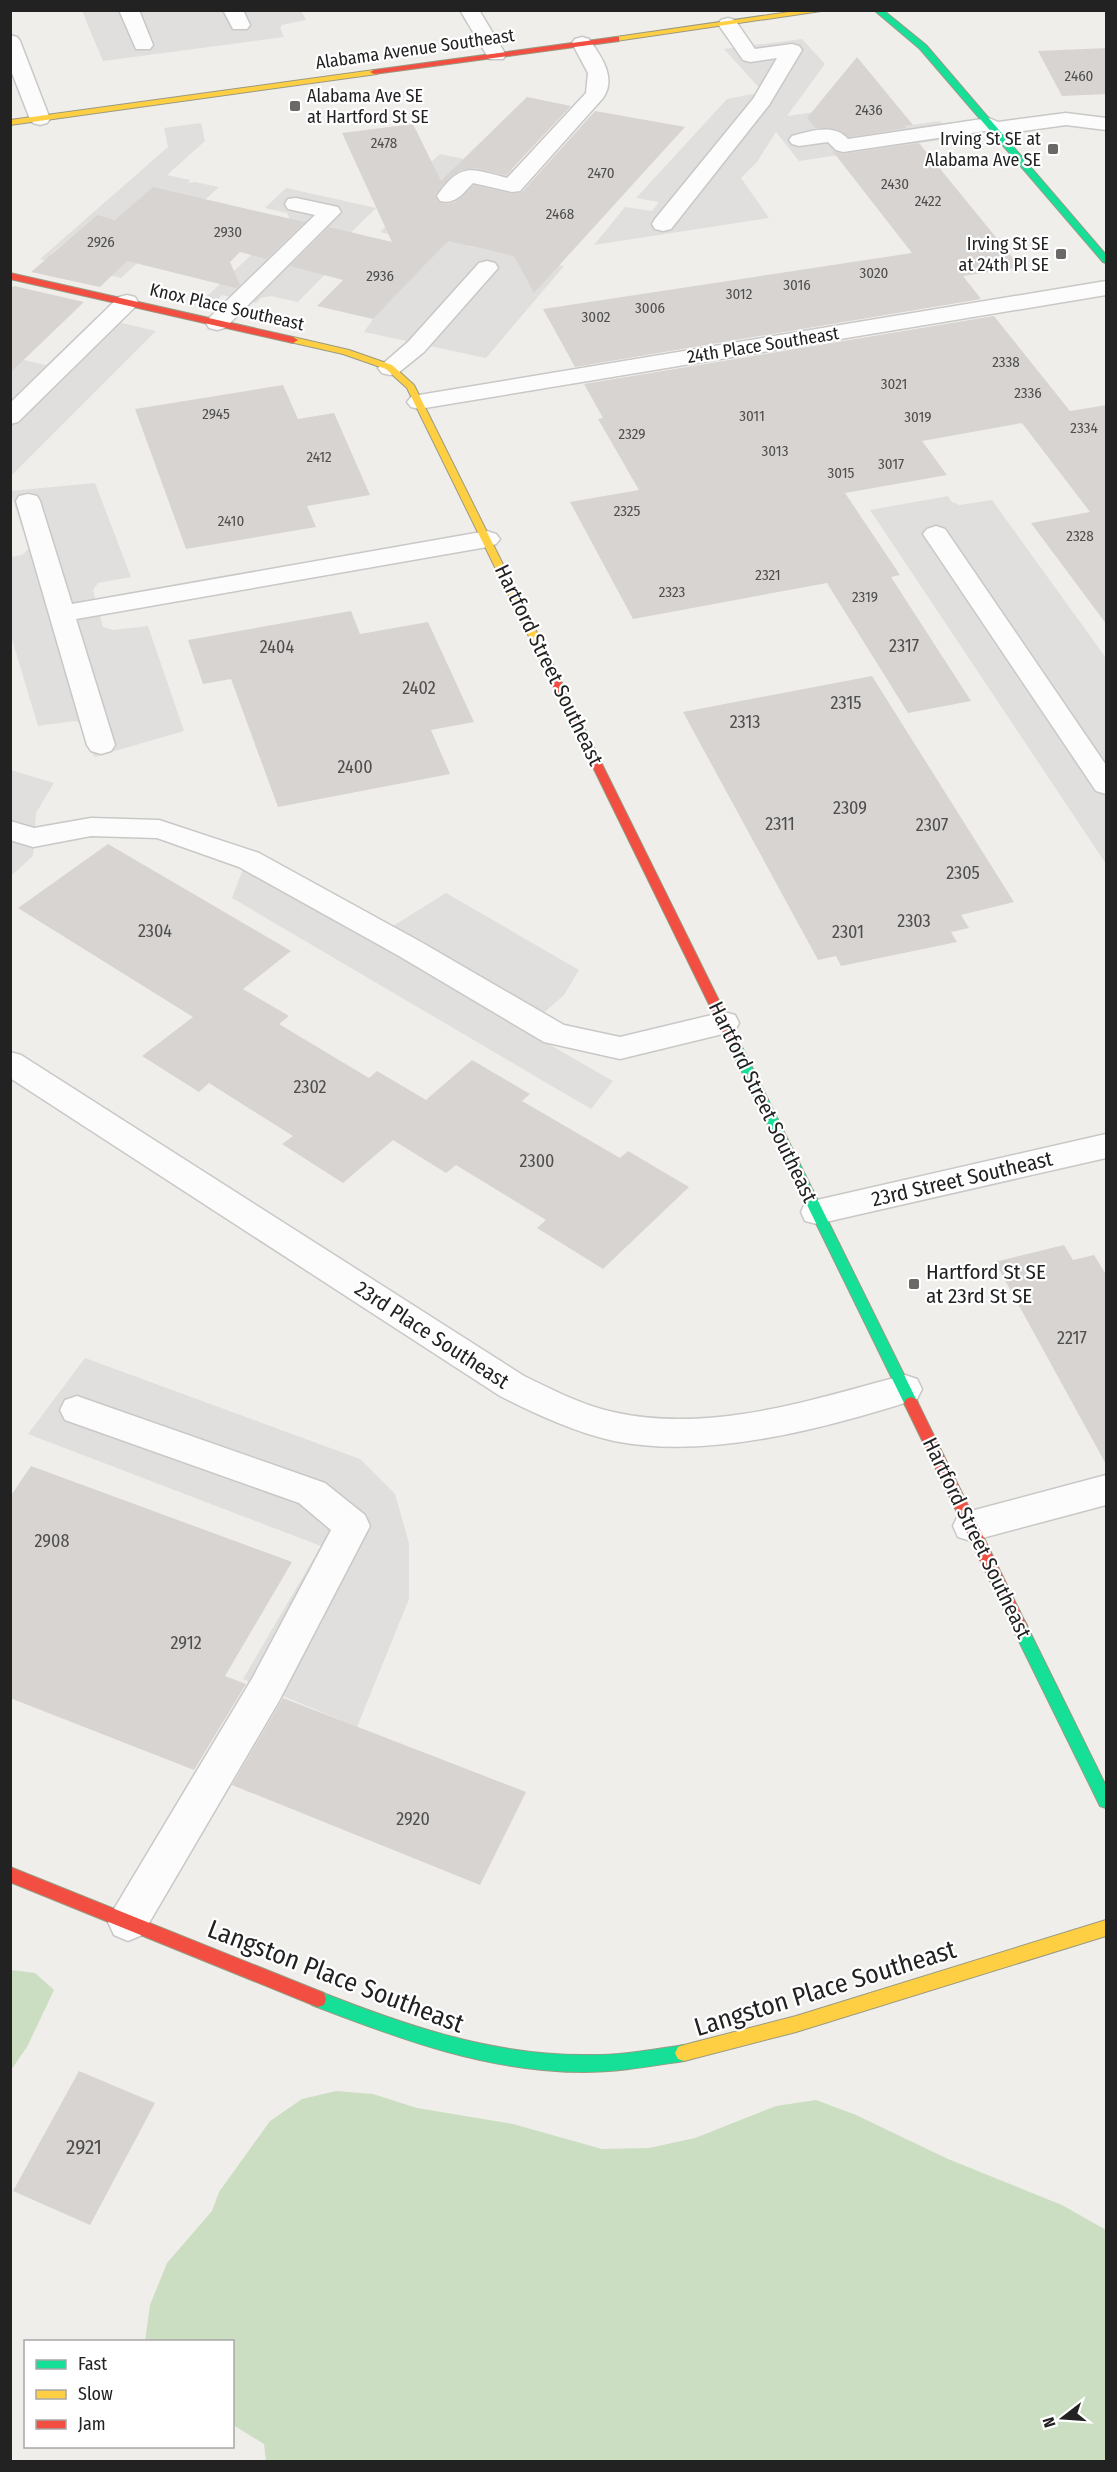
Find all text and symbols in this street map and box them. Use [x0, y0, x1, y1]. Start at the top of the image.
street label: Alabama Avenue Southeast [314, 24, 516, 74]
house number: 2460 [1065, 67, 1093, 85]
place label: Alabama Ave SE at Hartford St SE [307, 85, 429, 128]
marker: Alabama Ave SE at Hartford St SE [288, 99, 302, 113]
house number: 2436 [855, 101, 883, 119]
place label: Irving St SE at Alabama Ave SE [925, 128, 1041, 171]
house number: 2478 [371, 134, 397, 152]
marker: Irving St SE at Alabama Ave SE [1046, 142, 1060, 156]
house number: 2470 [587, 164, 615, 182]
house number: 2430 [881, 175, 909, 193]
house number: 2422 [915, 192, 942, 210]
house number: 2468 [546, 205, 574, 223]
house number: 2930 [214, 223, 242, 241]
house number: 2926 [87, 233, 115, 251]
place label: Irving St SE at 24th Pl SE [959, 233, 1049, 276]
marker: Irving St SE at 24th Pl SE [1054, 247, 1068, 261]
house number: 3020 [860, 264, 888, 282]
house number: 2936 [366, 267, 394, 285]
house number: 3016 [783, 276, 811, 294]
street label: Knox Place Southeast [148, 279, 306, 335]
house number: 3012 [726, 285, 753, 303]
house number: 3006 [635, 299, 665, 317]
house number: 3002 [582, 308, 611, 326]
street label: 24th Place Southeast [686, 322, 841, 368]
house number: 2338 [992, 353, 1020, 371]
house number: 3021 [881, 375, 907, 393]
house number: 2336 [1014, 384, 1042, 402]
house number: 2945 [202, 405, 230, 423]
house number: 3011 [739, 407, 765, 425]
house number: 3019 [904, 408, 932, 426]
house number: 2334 [1070, 419, 1098, 437]
house number: 2329 [618, 425, 646, 443]
house number: 3013 [762, 442, 789, 460]
house number: 2412 [306, 448, 332, 466]
house number: 3017 [878, 455, 904, 473]
house number: 3015 [828, 464, 855, 482]
house number: 2325 [614, 502, 640, 520]
house number: 2410 [218, 512, 244, 530]
house number: 2328 [1066, 527, 1094, 545]
street label: Hartford Street Southeast [489, 560, 609, 770]
house number: 2321 [755, 566, 781, 584]
house number: 2323 [659, 583, 686, 601]
house number: 2319 [852, 588, 878, 606]
house number: 2317 [889, 635, 919, 657]
house number: 2404 [260, 636, 294, 658]
house number: 2402 [402, 677, 436, 699]
house number: 2315 [831, 692, 861, 714]
house number: 2313 [730, 711, 760, 733]
house number: 2400 [337, 756, 373, 778]
house number: 2309 [833, 797, 867, 819]
house number: 2311 [765, 813, 795, 835]
house number: 2307 [916, 814, 948, 836]
house number: 2305 [946, 862, 980, 884]
house number: 2303 [897, 910, 931, 932]
house number: 2304 [138, 920, 172, 942]
house number: 2301 [832, 921, 864, 943]
street label: Hartford Street Southeast [703, 997, 823, 1207]
house number: 2302 [293, 1076, 327, 1098]
street label: 23rd Street Southeast [869, 1146, 1055, 1212]
house number: 2300 [520, 1150, 554, 1172]
place label: Hartford St SE at 23rd St SE [926, 1259, 1046, 1309]
street label: 23rd Place Southeast [350, 1275, 514, 1395]
marker: Hartford St SE at 23rd St SE [907, 1277, 921, 1291]
house number: 2217 [1057, 1327, 1087, 1349]
street label: Hartford Street Southeast [917, 1433, 1037, 1643]
house number: 2908 [35, 1530, 69, 1552]
house number: 2912 [170, 1632, 202, 1654]
house number: 2920 [396, 1808, 430, 1830]
street label: Langston Place Southeast [203, 1913, 469, 2040]
street label: Langston Place Southeast [691, 1934, 960, 2043]
house number: 2921 [66, 2134, 102, 2160]
legend [24, 2340, 234, 2448]
text: Fast [78, 2353, 107, 2375]
text: Slow [78, 2383, 113, 2405]
north arrow [1033, 2388, 1093, 2448]
text: Jam [78, 2413, 106, 2435]
text: N [1039, 2415, 1060, 2430]

